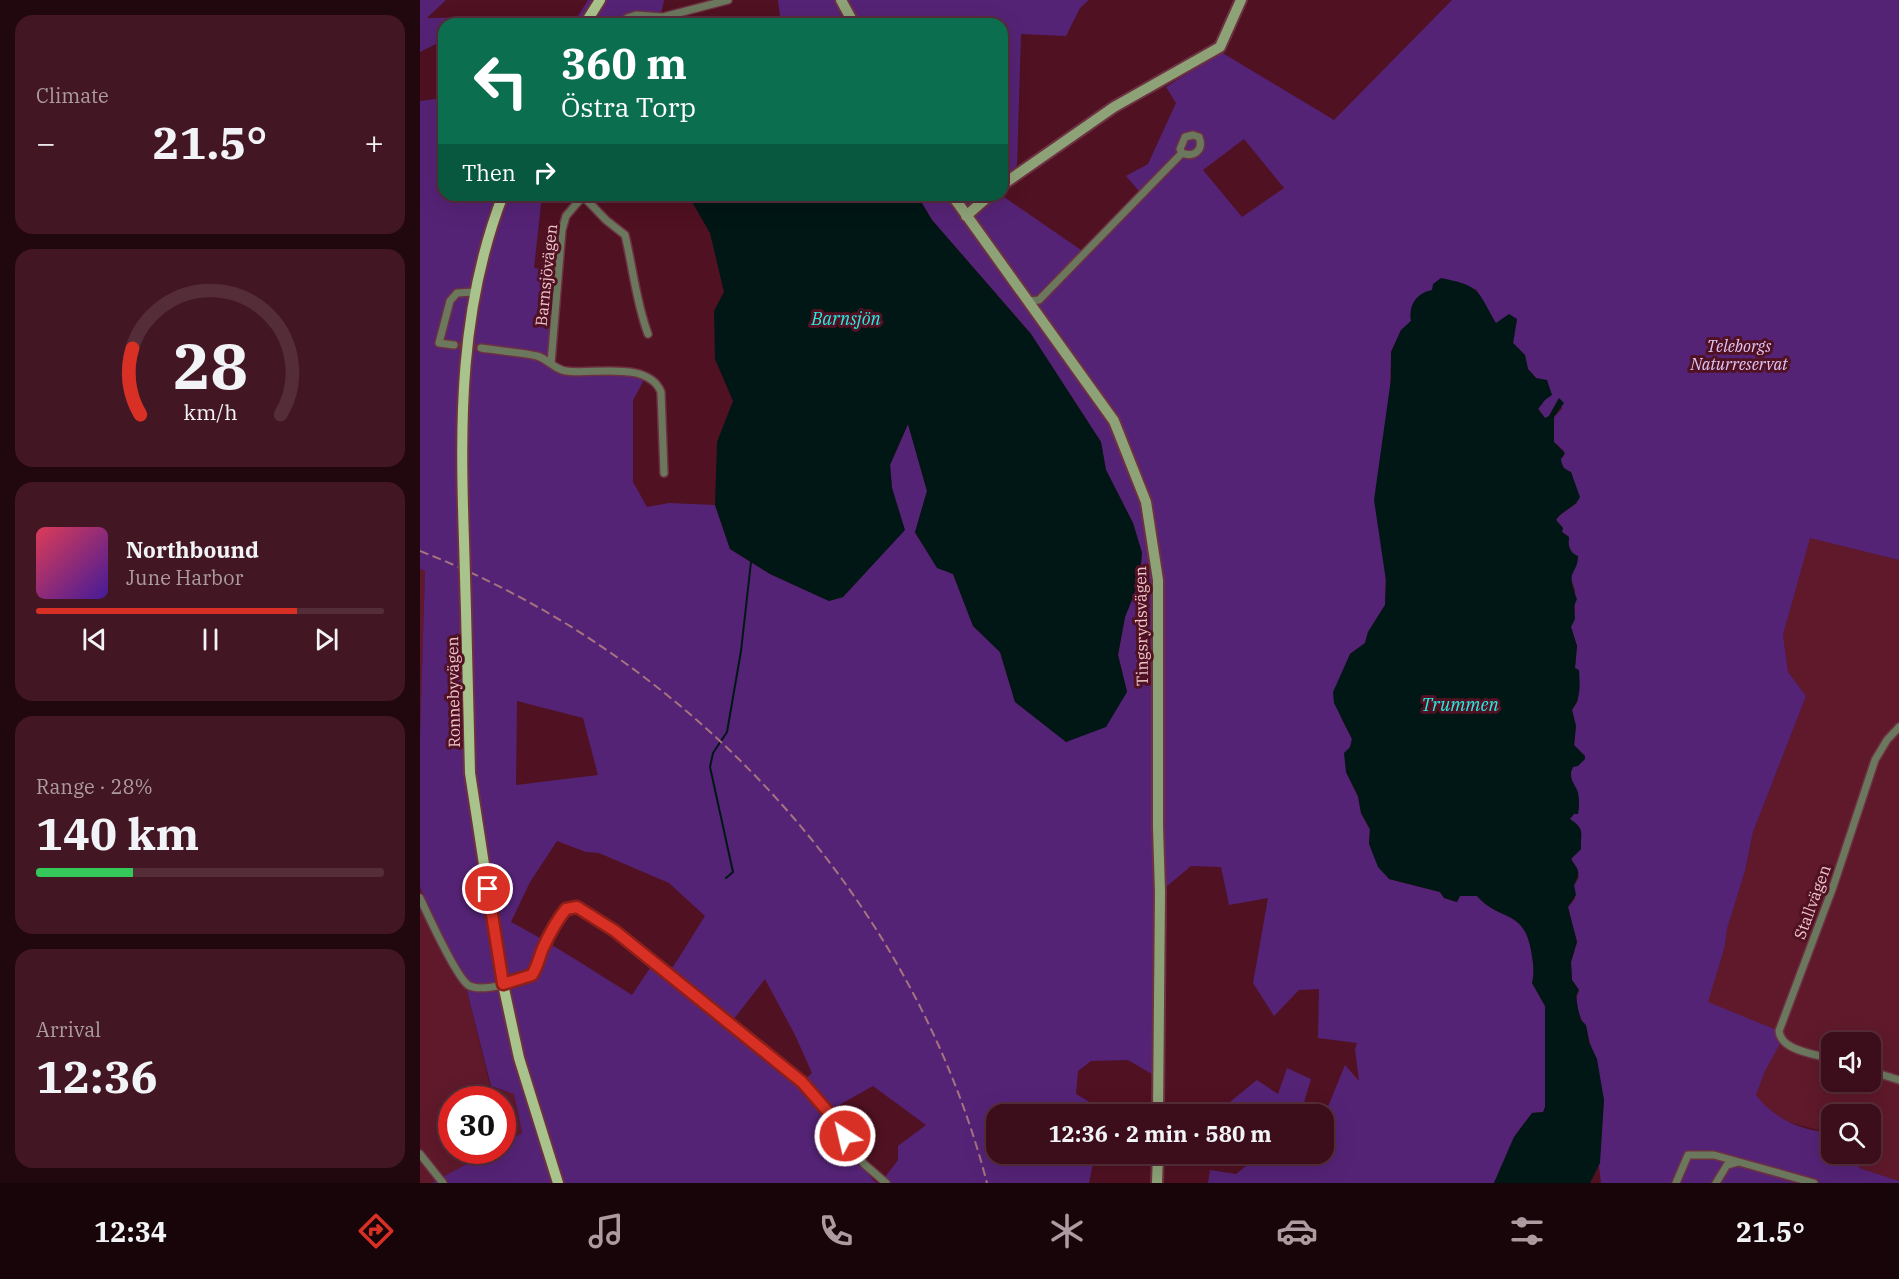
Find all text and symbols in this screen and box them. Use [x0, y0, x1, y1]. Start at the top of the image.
text: 360 m [561, 36, 687, 91]
icon: left [462, 42, 540, 120]
text: Climate [36, 82, 109, 109]
text: Östra Torp [561, 89, 696, 124]
text: 21.5° [153, 113, 267, 171]
text: − [36, 121, 56, 164]
text: + [364, 121, 384, 164]
icon: right [528, 156, 561, 189]
text: Then [462, 158, 516, 187]
street label: Barnsjövägen [531, 223, 561, 327]
water label: Barnsjön [810, 307, 882, 330]
text: 28 [173, 325, 247, 406]
park label: Teleborgs Naturreservat [1689, 336, 1789, 374]
text: km/h [183, 398, 237, 426]
text: Northbound [126, 535, 259, 564]
text: June Harbor [126, 564, 243, 591]
street label: Tingsrydsvägen [1130, 566, 1152, 686]
icon: previous [78, 623, 111, 656]
icon: pause [194, 623, 227, 656]
icon: next [310, 623, 343, 656]
street label: Ronnebyvägen [442, 636, 464, 748]
water label: Trummen [1421, 693, 1499, 716]
text: Range · 28% [36, 773, 153, 800]
text: 140 km [36, 804, 199, 862]
street label: Stallvägen [1789, 862, 1835, 942]
pin [462, 863, 513, 914]
icon: arrive [471, 872, 504, 905]
text: Arrival [36, 1016, 101, 1043]
map controls [1821, 1032, 1881, 1164]
button: sound [1821, 1032, 1881, 1092]
text: 12:36 [36, 1047, 158, 1105]
speed limit sign: 30 [438, 1086, 516, 1164]
position arrow [813, 1104, 877, 1168]
button: search [1821, 1104, 1881, 1164]
text: 12:36 · 2 min · 580 m [1048, 1119, 1272, 1148]
icon: directions [355, 1210, 397, 1252]
icon: music [585, 1210, 627, 1252]
icon: phone [815, 1210, 857, 1252]
icon: climate [1046, 1210, 1088, 1252]
icon: car [1276, 1210, 1318, 1252]
icon: filters [1506, 1210, 1548, 1252]
text: 12:34 [94, 1214, 167, 1249]
text: 21.5° [1736, 1214, 1805, 1249]

